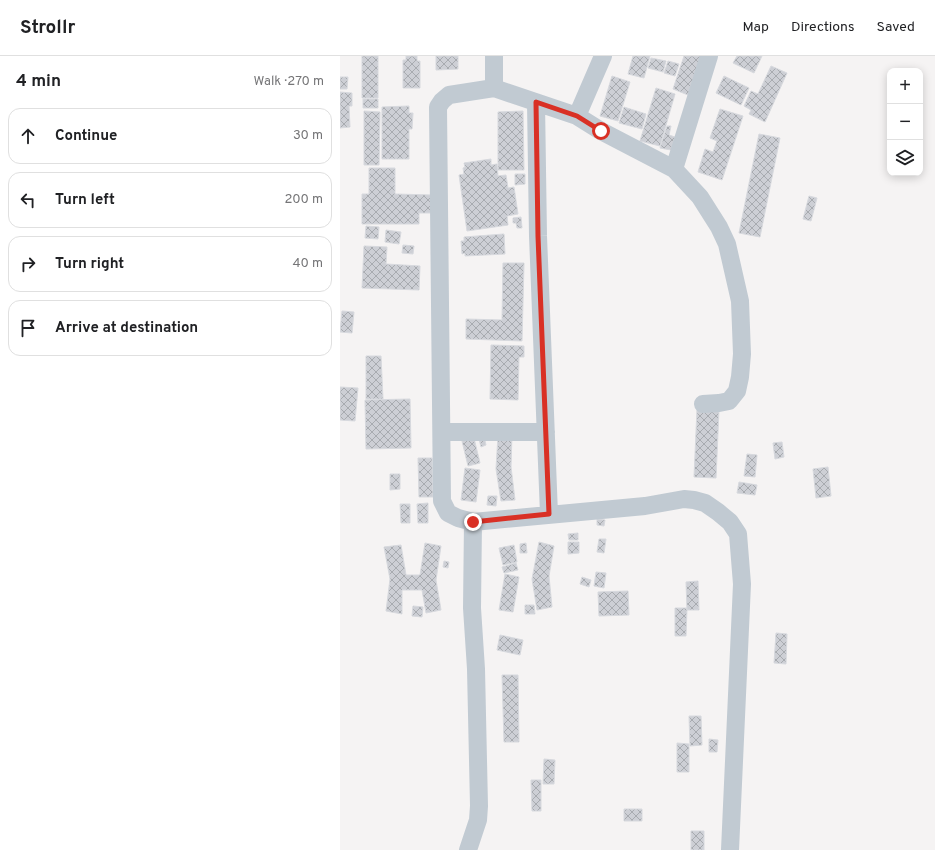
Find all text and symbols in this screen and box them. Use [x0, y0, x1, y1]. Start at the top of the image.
text: Strollr [20, 16, 75, 40]
text: Map [743, 19, 769, 36]
text: Directions [791, 19, 855, 36]
text: Saved [877, 19, 915, 36]
map controls [887, 68, 923, 176]
button: + [887, 68, 923, 104]
text: 4 min [16, 71, 61, 93]
text: Walk · 270 m [254, 74, 324, 90]
button: − [887, 104, 923, 140]
route start [592, 122, 610, 140]
icon: ahead [17, 125, 39, 147]
text: Continue [55, 127, 117, 146]
text: 30 m [293, 128, 323, 144]
button: layers [887, 140, 923, 176]
icon: left [17, 189, 39, 211]
text: Turn left [55, 191, 115, 210]
text: 200 m [284, 192, 323, 208]
icon: right [17, 253, 39, 275]
text: Turn right [55, 255, 124, 274]
text: 40 m [293, 256, 323, 272]
icon: arrive [17, 317, 39, 339]
text: Arrive at destination [55, 319, 198, 338]
route end [464, 513, 482, 531]

